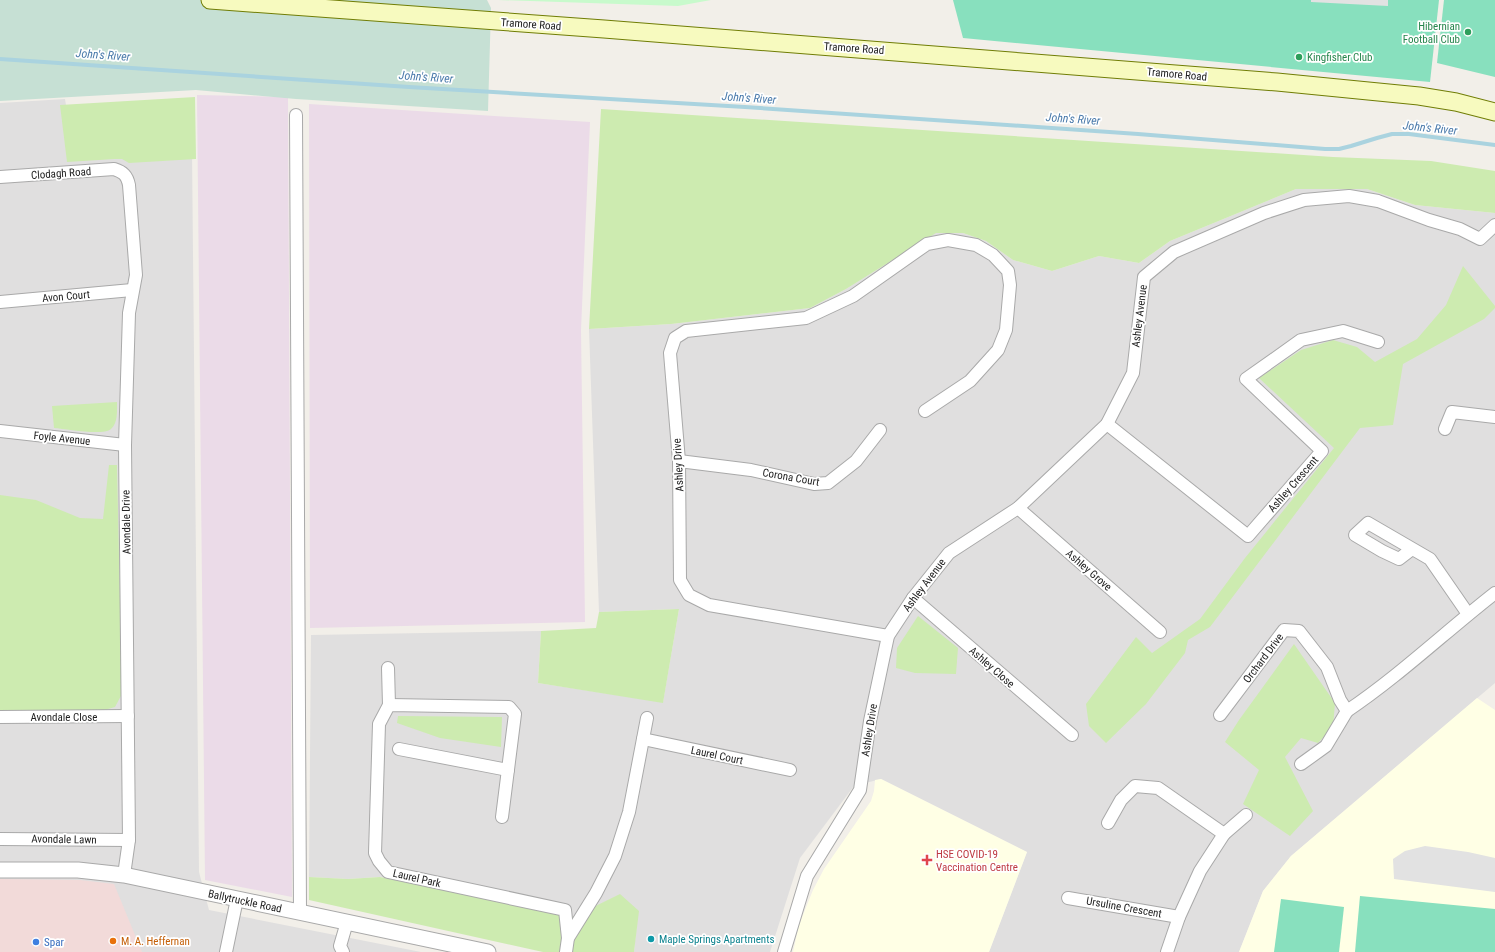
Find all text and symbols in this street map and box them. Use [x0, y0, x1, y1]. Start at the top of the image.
street label: Tramore Road [500, 16, 562, 33]
place label: Hibernian Football Club [1403, 20, 1460, 46]
marker: Hibernian Football Club [1463, 27, 1473, 37]
street label: Tramore Road [823, 40, 885, 57]
water label: John's River [75, 46, 131, 64]
place label: Kingfisher Club [1307, 51, 1373, 64]
marker: Kingfisher Club [1294, 52, 1304, 62]
street label: Tramore Road [1146, 65, 1208, 84]
water label: John's River [398, 68, 454, 86]
water label: John's River [721, 89, 777, 107]
water label: John's River [1045, 110, 1101, 128]
water label: John's River [1402, 118, 1458, 138]
street label: Clodagh Road [30, 165, 92, 182]
street label: Ashley Avenue [1129, 284, 1150, 348]
street label: Avon Court [42, 288, 91, 305]
street label: Foyle Avenue [33, 429, 91, 448]
street label: Ashley Drive [671, 438, 686, 492]
street label: Ashley Crescent [1266, 454, 1321, 515]
street label: Corona Court [761, 466, 820, 489]
street label: Avondale Drive [119, 490, 134, 554]
street label: Ashley Grove [1063, 547, 1114, 594]
street label: Ashley Avenue [900, 556, 949, 614]
street label: Orchard Drive [1241, 631, 1286, 686]
street label: Ashley Close [966, 644, 1017, 691]
street label: Ashley Drive [859, 703, 880, 757]
street label: Avondale Close [31, 711, 97, 724]
street label: Laurel Court [690, 744, 744, 767]
street label: Avondale Lawn [31, 832, 97, 847]
place label: HSE COVID-19 Vaccination Centre [936, 848, 1018, 874]
marker: HSE COVID-19 Vaccination Centre [921, 854, 933, 866]
street label: Laurel Park [392, 867, 442, 890]
street label: Ballytruckle Road [207, 887, 283, 916]
street label: Ursuline Crescent [1085, 894, 1163, 921]
place label: Maple Springs Apartments [659, 933, 774, 946]
marker: Maple Springs Apartments [646, 934, 656, 944]
place label: M. A. Heffernan [121, 935, 190, 948]
place label: Spar [44, 936, 64, 949]
marker: M. A. Heffernan [108, 936, 118, 946]
marker: Spar [31, 937, 41, 947]

